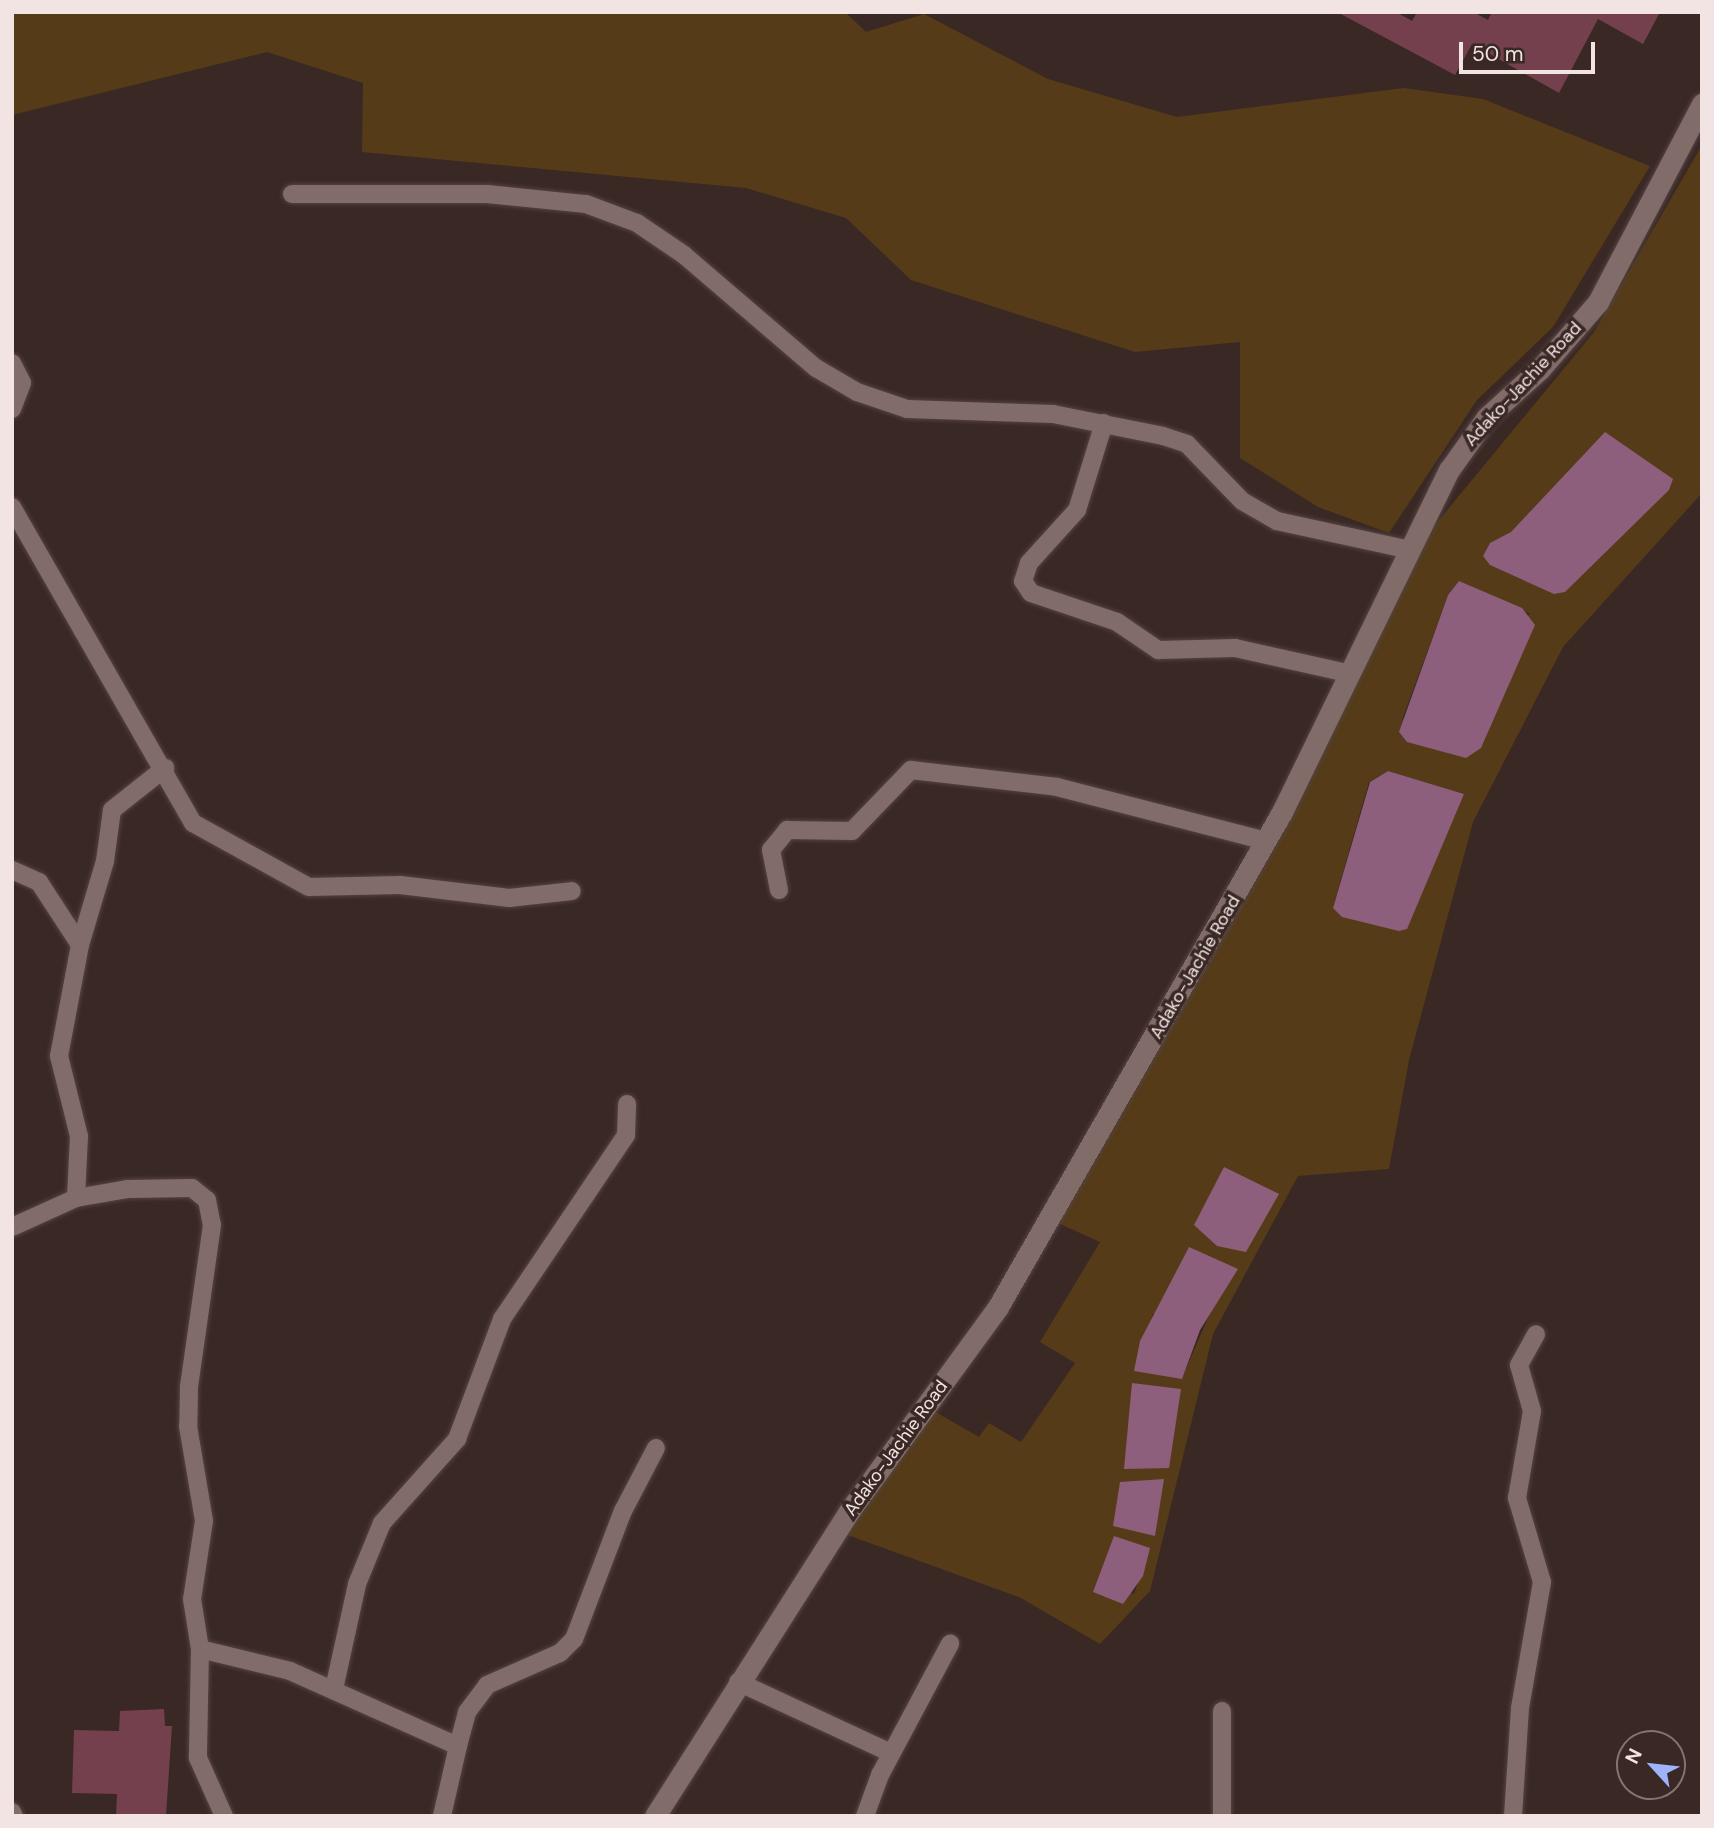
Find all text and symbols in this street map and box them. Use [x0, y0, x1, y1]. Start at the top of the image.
scale bar [1462, 28, 1598, 72]
text: 50 m [1472, 40, 1523, 68]
street label: Adako-Jachie Road [1460, 317, 1586, 451]
street label: Adako-Jachie Road [1145, 891, 1245, 1043]
street label: Adako-Jachie Road [840, 1376, 952, 1520]
north arrow [1616, 1730, 1686, 1800]
text: N [1619, 1744, 1648, 1768]

